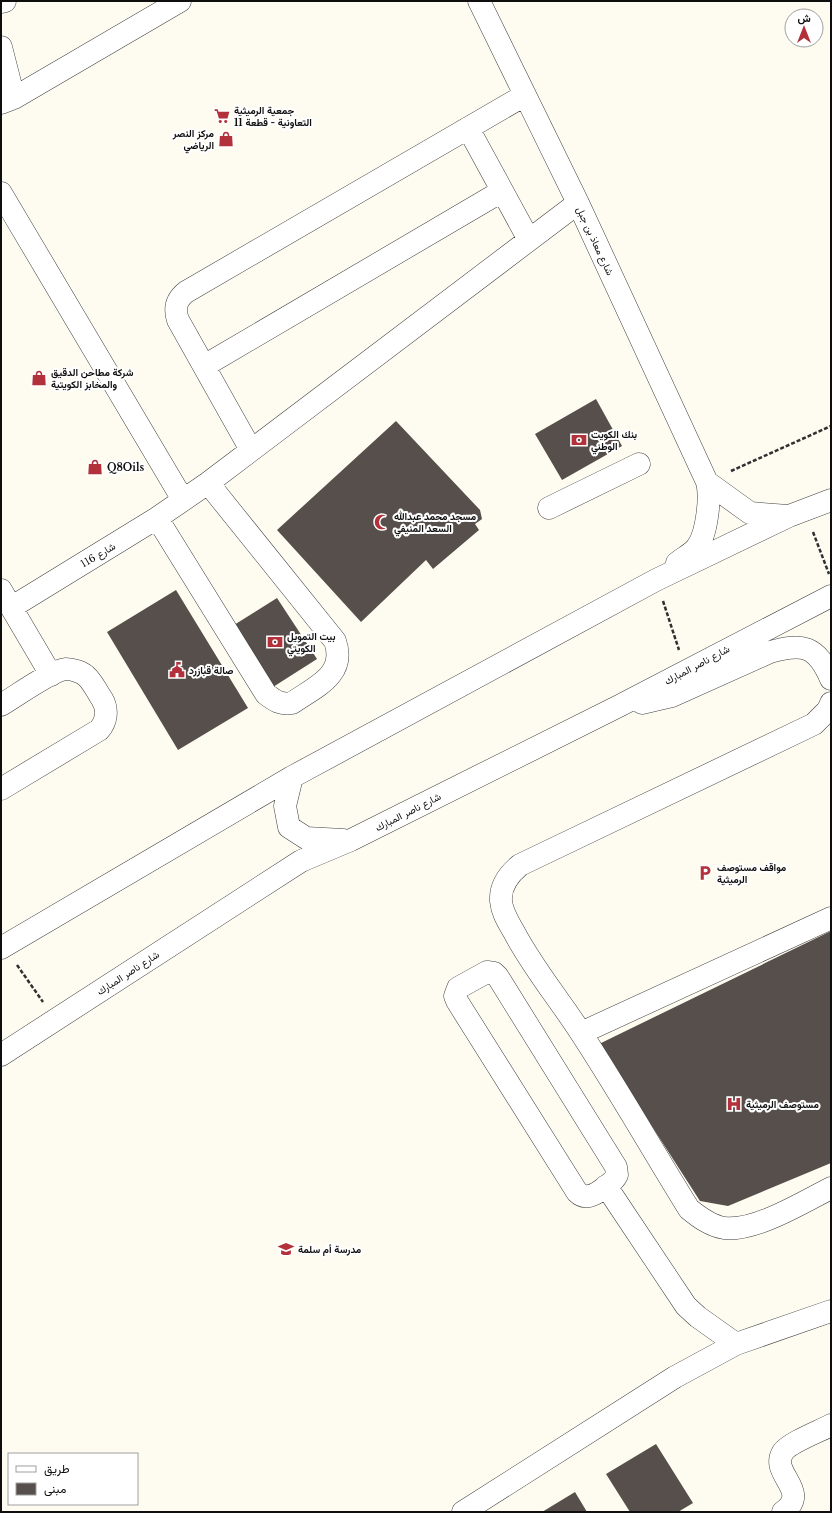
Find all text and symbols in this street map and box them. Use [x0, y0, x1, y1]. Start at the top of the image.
north arrow [784, 8, 824, 48]
text: ش [797, 11, 811, 25]
place label: جمعية الرميثية التعاونية - قطعة 11 [234, 104, 312, 129]
supermarket icon: جمعية الرميثية التعاونية - قطعة 11 [213, 107, 231, 125]
place label: مركز النصر الرياضي [172, 127, 215, 154]
shop icon: مركز النصر الرياضي [217, 130, 235, 148]
street label: شارع معاذ بن جبل [573, 205, 617, 277]
place label: شركة مطاحن الدقيق والمخابز الكويتية [51, 366, 133, 391]
shop icon: شركة مطاحن الدقيق والمخابز الكويتية [30, 369, 48, 387]
place label: بنك الكويت الوطني [591, 428, 637, 455]
bank icon: بنك الكويت الوطني [570, 431, 588, 449]
shop icon: Q8Oils [86, 458, 104, 476]
place label: Q8Oils [107, 461, 144, 474]
place label: مسجد محمد عبدالله السعد المنيفي [394, 510, 477, 537]
mosque icon: مسجد محمد عبدالله السعد المنيفي [373, 513, 391, 531]
street label: شارع 116 [78, 539, 118, 570]
place label: بيت التمويل الكويتي [287, 630, 336, 657]
bank icon: بيت التمويل الكويتي [266, 633, 284, 651]
street label: شارع ناصر المبارك [662, 642, 732, 688]
public building icon: صالة قبازرد [168, 661, 186, 679]
place label: صالة قبازرد [189, 664, 234, 677]
street label: شارع ناصر المبارك [373, 790, 443, 834]
place label: مواقف مستوصف الرميثية [717, 861, 787, 886]
parking icon: مواقف مستوصف الرميثية [696, 864, 714, 882]
street label: شارع ناصر المبارك [94, 948, 162, 998]
hospital icon: مستوصف الرميثية [725, 1095, 743, 1113]
place label: مستوصف الرميثية [746, 1098, 819, 1111]
school or university icon: مدرسة أم سلمة [277, 1240, 295, 1258]
place label: مدرسة أم سلمة [298, 1243, 362, 1256]
legend [8, 1453, 138, 1505]
text: طريق [44, 1461, 70, 1477]
text: مبنى [44, 1481, 66, 1497]

